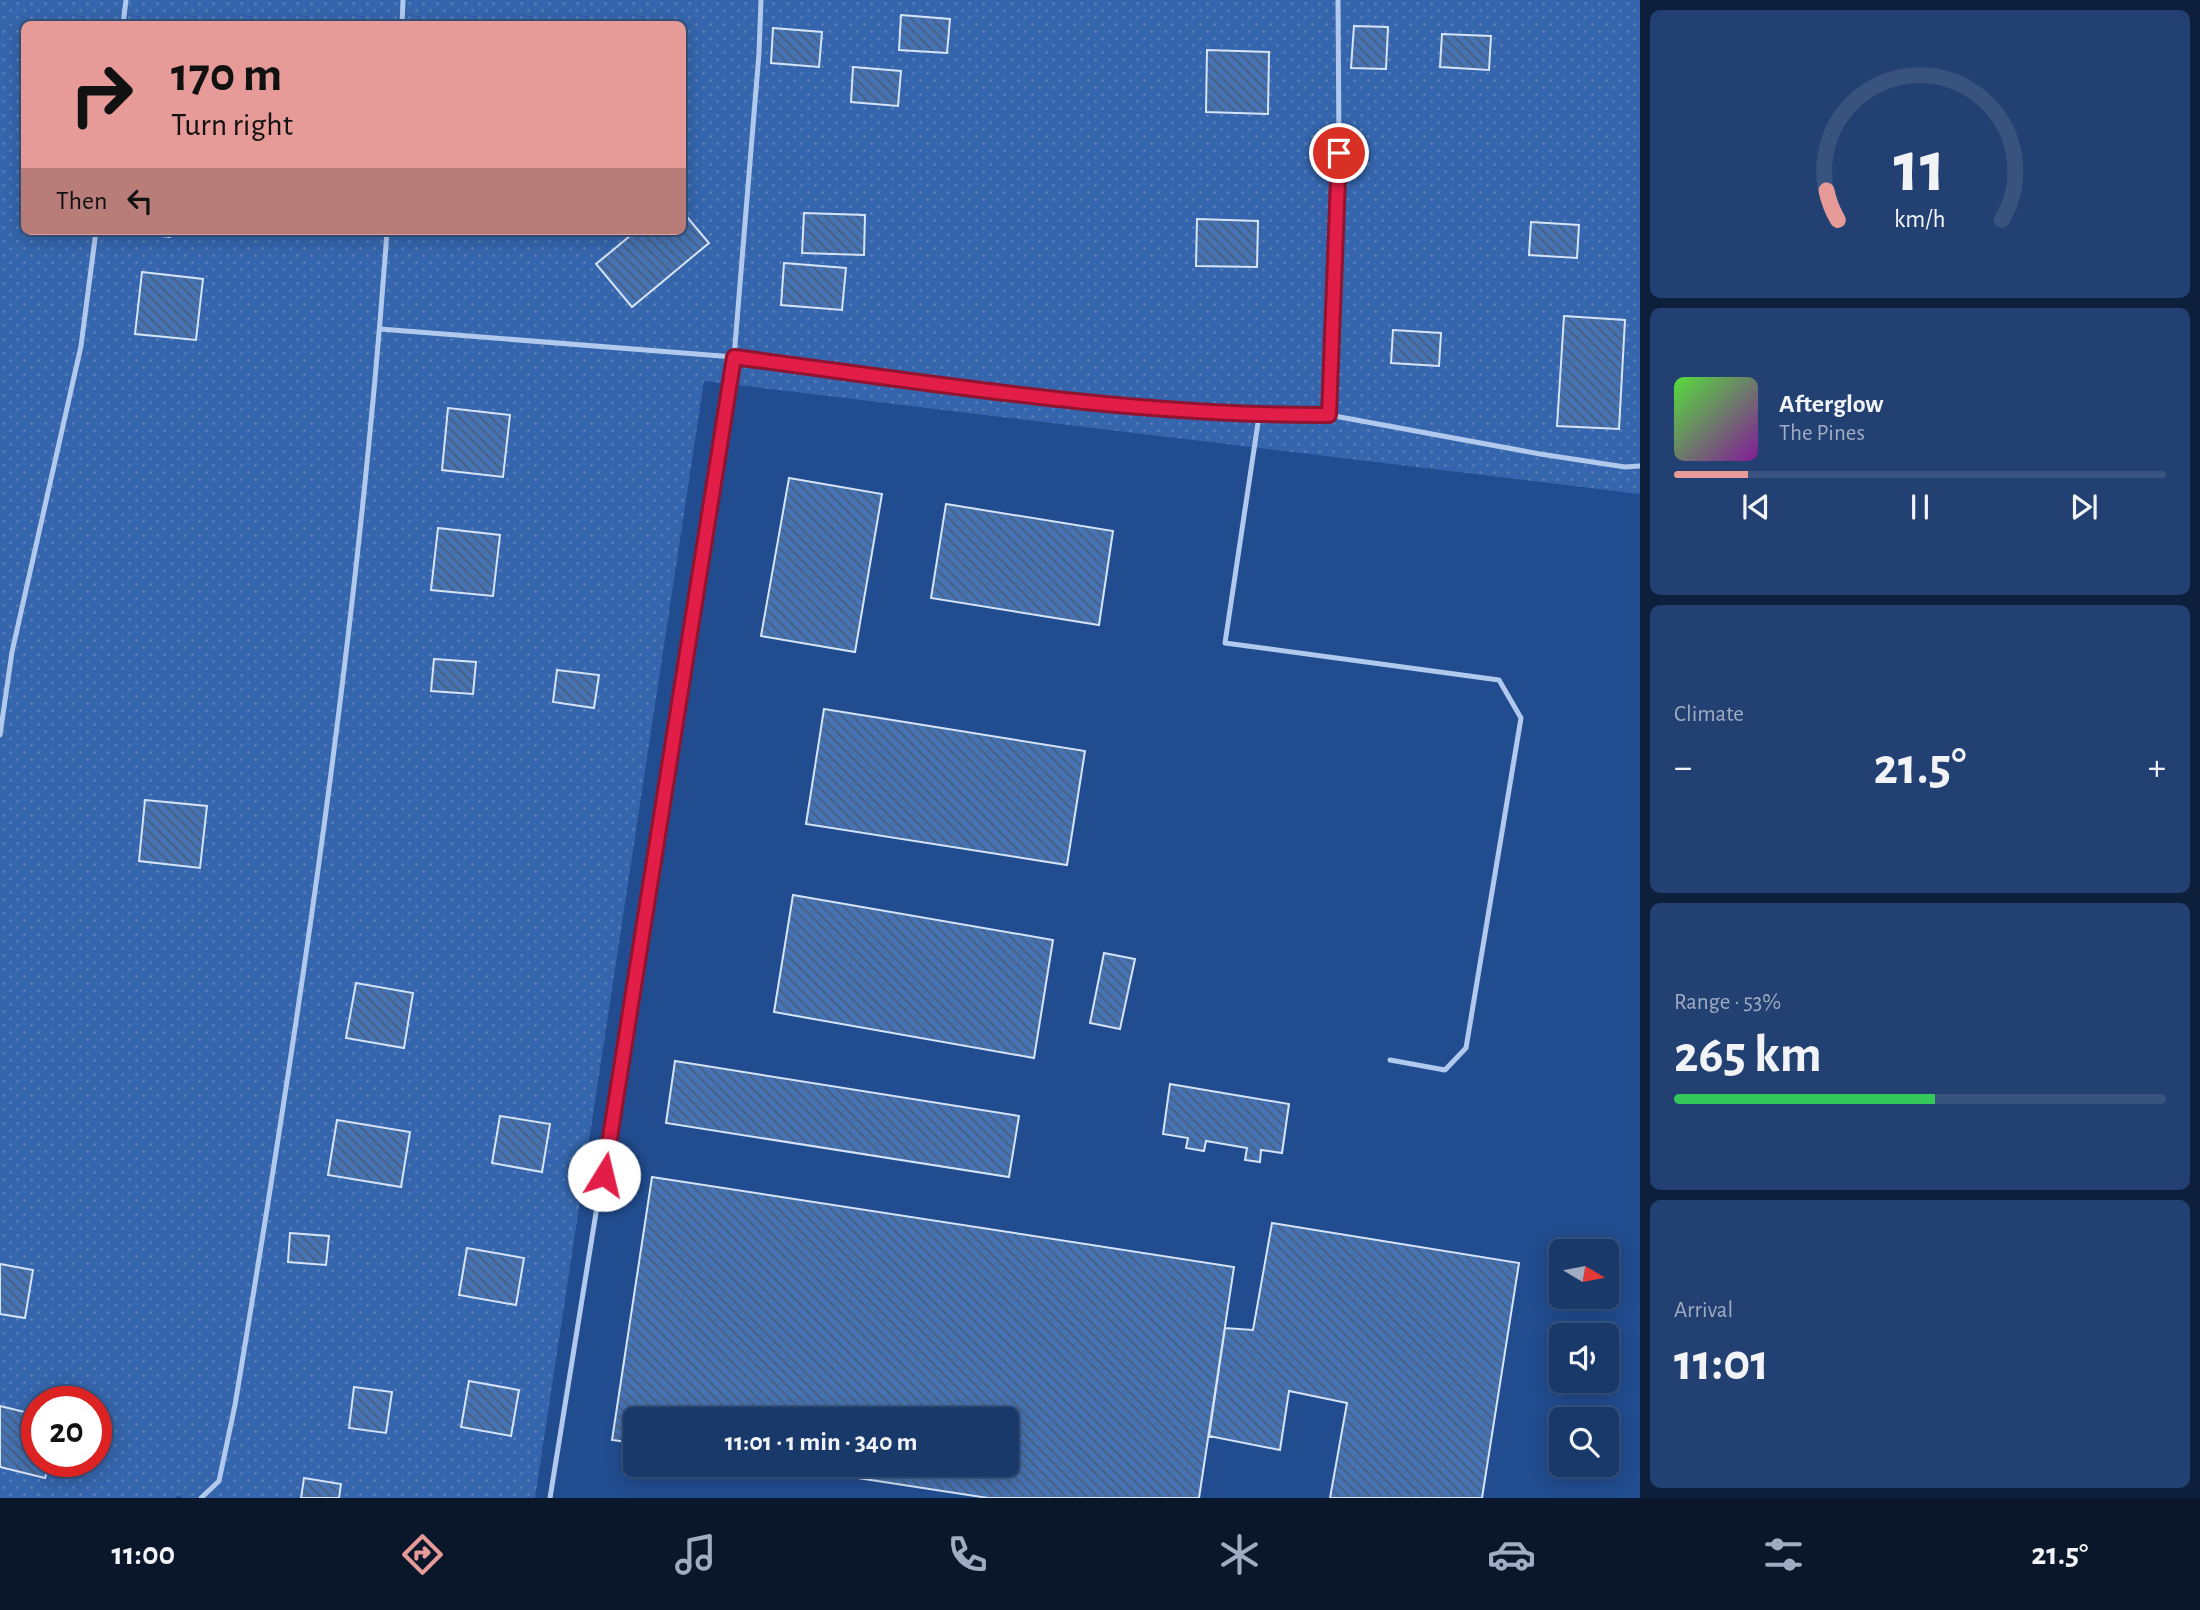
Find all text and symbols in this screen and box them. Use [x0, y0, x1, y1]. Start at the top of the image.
icon: right [56, 49, 147, 140]
text: 170 m [171, 51, 282, 100]
text: Turn right [171, 109, 293, 141]
pin [1309, 123, 1369, 183]
text: 11 [1894, 132, 1946, 205]
icon: arrive [1320, 134, 1358, 172]
icon: left [121, 182, 159, 220]
text: Then [56, 188, 107, 214]
text: km/h [1894, 207, 1946, 232]
text: Afterglow [1779, 391, 1883, 417]
text: The Pines [1779, 422, 1865, 445]
icon: previous [1737, 488, 1775, 526]
icon: pause [1901, 488, 1939, 526]
icon: next [2065, 488, 2103, 526]
text: Climate [1674, 703, 1744, 726]
text: 21.5° [1874, 741, 1966, 793]
text: − [1674, 749, 1692, 787]
text: + [2148, 749, 2166, 787]
text: Range · 53% [1674, 991, 1781, 1014]
text: 265 km [1674, 1029, 1822, 1081]
position arrow [567, 1138, 641, 1212]
north arrow [1549, 1239, 1619, 1309]
map controls [1549, 1239, 1619, 1477]
text: Arrival [1674, 1299, 1733, 1322]
button: sound [1549, 1323, 1619, 1393]
text: 11:01 [1674, 1337, 1769, 1389]
speed limit sign: 20 [21, 1386, 112, 1477]
button: search [1549, 1407, 1619, 1477]
text: 11:01 · 1 min · 340 m [725, 1429, 917, 1455]
icon: directions [398, 1530, 447, 1579]
icon: music [671, 1530, 720, 1579]
icon: phone [943, 1530, 992, 1579]
icon: climate [1215, 1530, 1264, 1579]
icon: car [1487, 1530, 1536, 1579]
icon: filters [1759, 1530, 1808, 1579]
text: 11:00 [112, 1538, 175, 1570]
text: 21.5° [2031, 1538, 2088, 1570]

